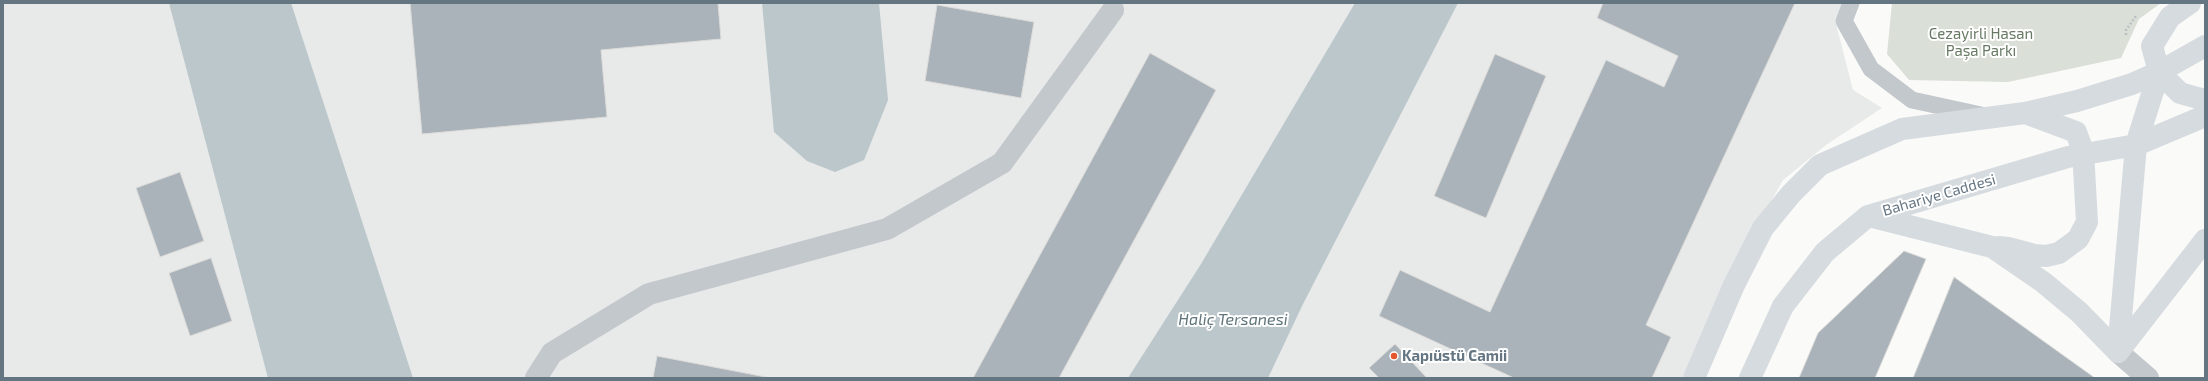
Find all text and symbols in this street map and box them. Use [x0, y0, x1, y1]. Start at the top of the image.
park label: Cezayirli Hasan Paşa Parkı [1929, 25, 2033, 60]
street label: Bahariye Caddesi [1880, 170, 1998, 220]
water label: Haliç Tersanesi [1178, 310, 1288, 330]
place label: Kapıüstü Camii [1402, 347, 1507, 365]
marker: Kapıüstü Camii [1389, 351, 1399, 361]

